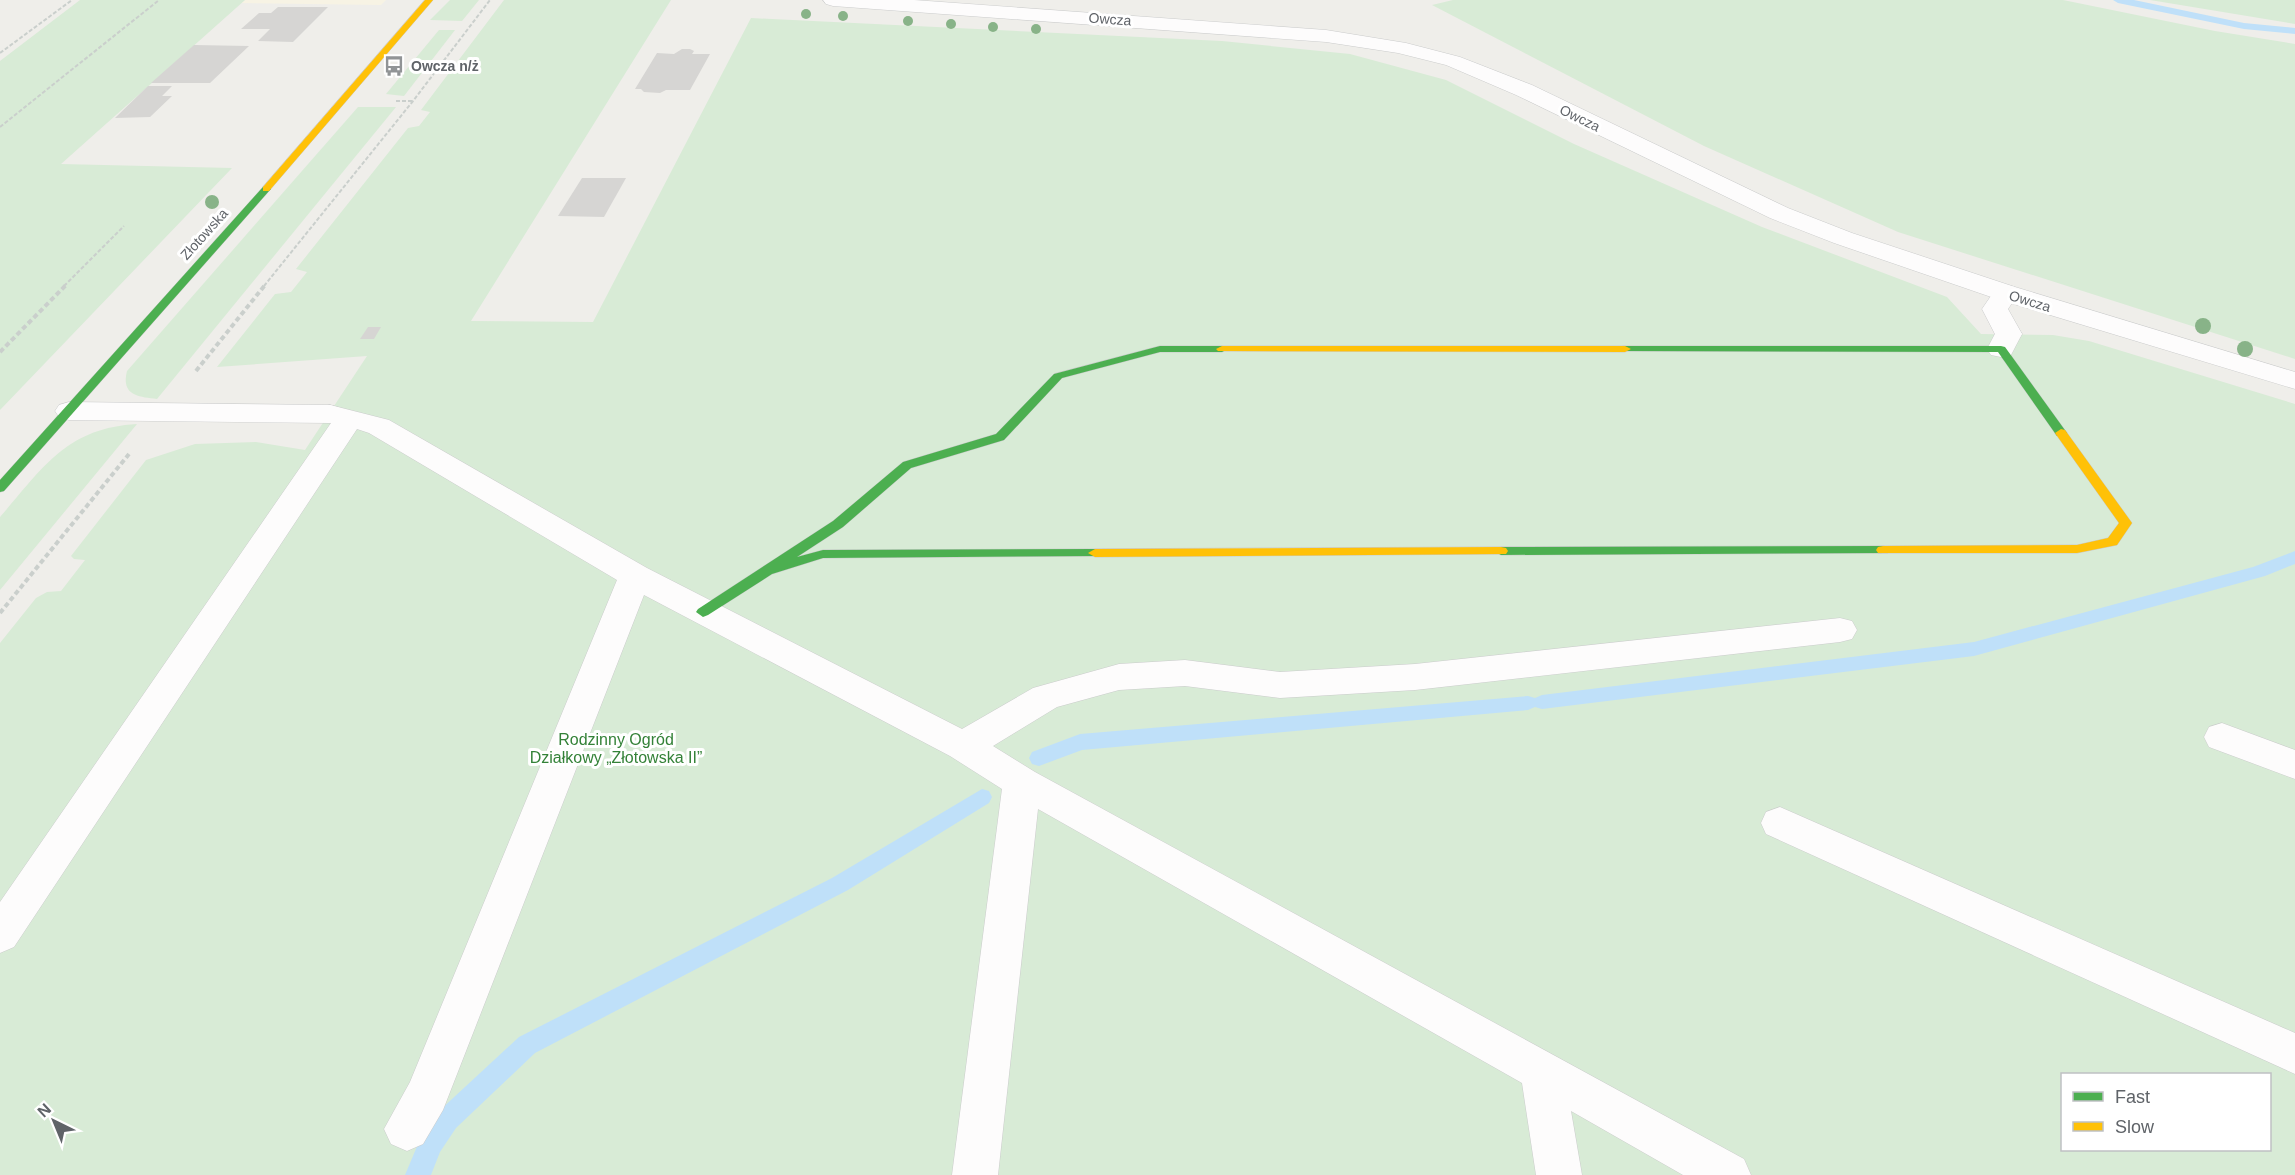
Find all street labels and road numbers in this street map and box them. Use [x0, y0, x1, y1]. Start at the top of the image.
street label: Owcza [1088, 10, 1132, 28]
street label: Owcza [1557, 101, 1603, 135]
street label: Złotowska [177, 205, 231, 263]
street label: Owcza [2007, 287, 2053, 315]

